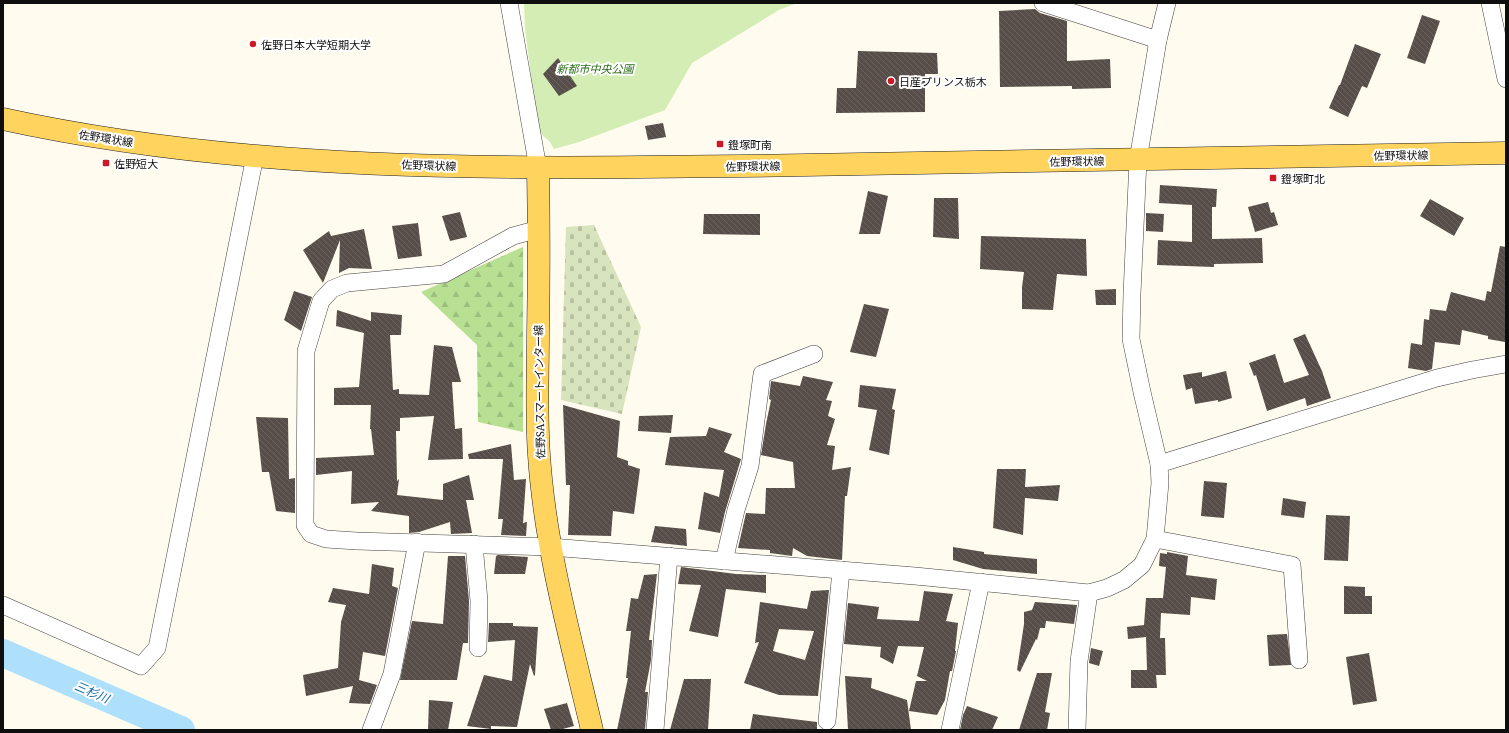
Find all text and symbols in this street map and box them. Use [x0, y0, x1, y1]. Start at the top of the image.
place label: 佐野日本大学短期大学 [261, 37, 371, 52]
marker: 佐野日本大学短期大学 [248, 39, 258, 49]
park label: 新都市中央公園 [557, 61, 635, 76]
place label: 日産プリンス栃木 [899, 74, 987, 89]
marker: 日産プリンス栃木 [886, 76, 896, 86]
street label: 佐野環状線 [78, 126, 134, 150]
place label: 鐙塚町南 [728, 137, 772, 152]
marker: 鐙塚町南 [715, 139, 725, 149]
street label: 佐野環状線 [1373, 147, 1429, 163]
street label: 佐野環状線 [1049, 153, 1105, 169]
place label: 佐野短大 [114, 156, 158, 171]
street label: 佐野環状線 [401, 157, 457, 173]
marker: 佐野短大 [101, 158, 111, 168]
street label: 佐野環状線 [725, 158, 781, 174]
place label: 鐙塚町北 [1281, 171, 1325, 186]
marker: 鐙塚町北 [1268, 173, 1278, 183]
street label: 佐野SAスマートインター線 [530, 325, 548, 459]
water label: 三杉川 [72, 677, 114, 708]

